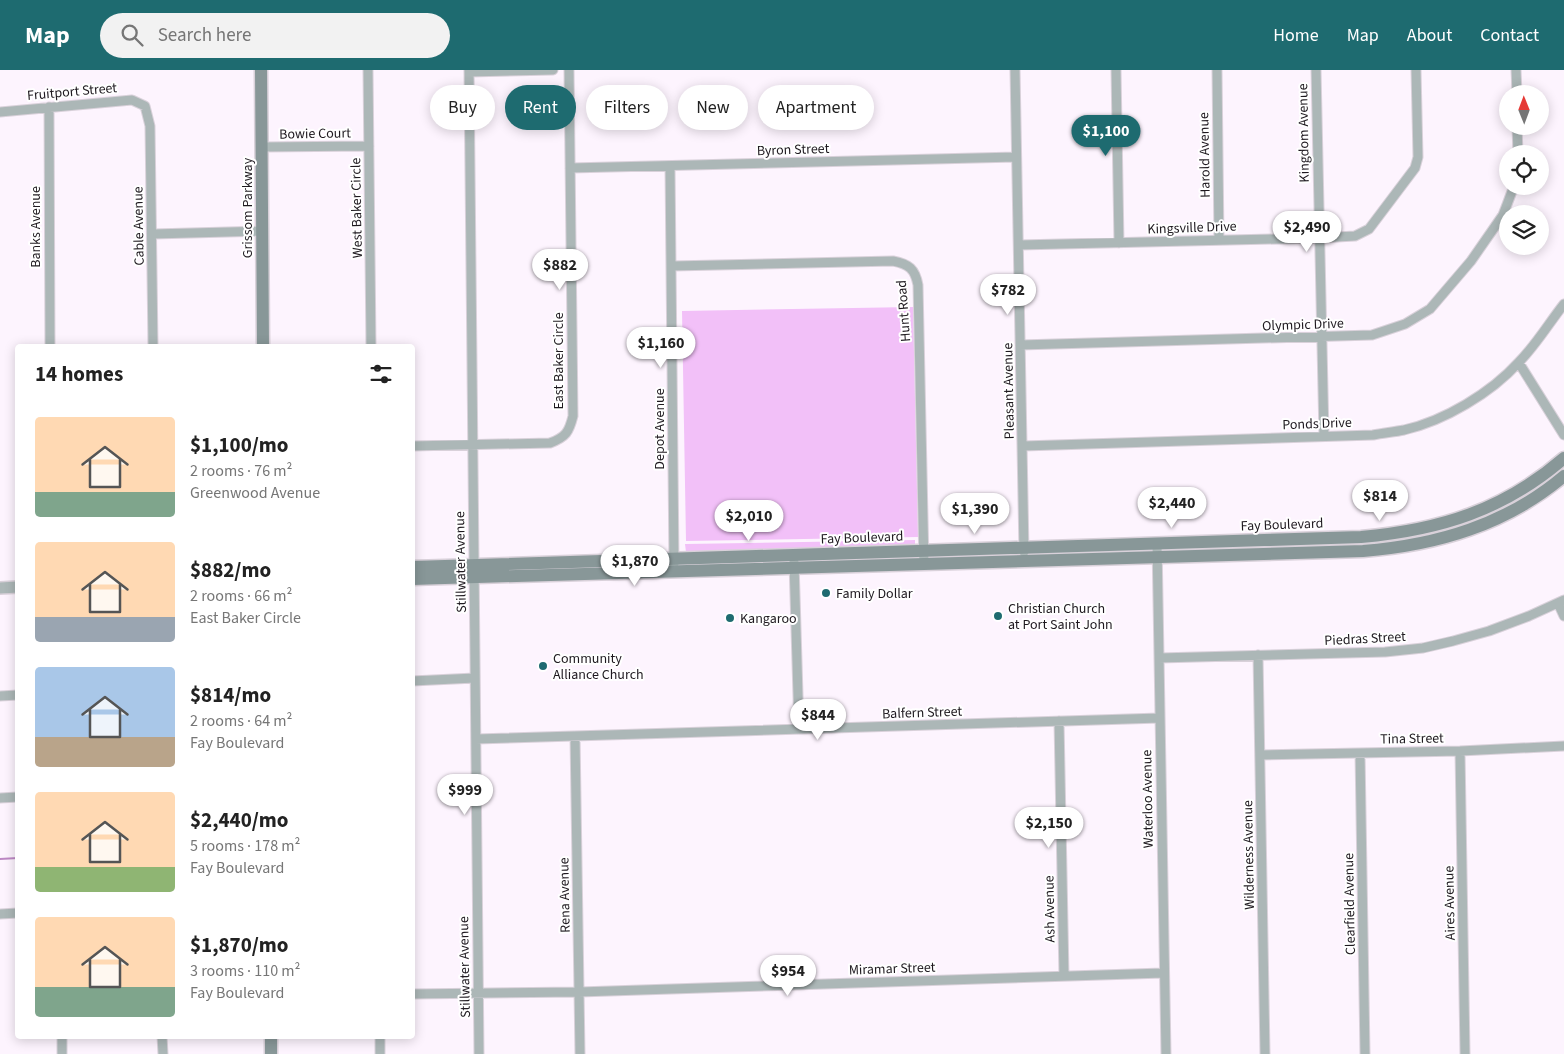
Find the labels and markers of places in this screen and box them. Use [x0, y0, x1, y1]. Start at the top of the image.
pin: $1,100 [1065, 114, 1147, 157]
pin: $2,490 [1266, 210, 1348, 253]
pin: $882 [530, 248, 590, 291]
pin: $782 [978, 274, 1038, 316]
pin: $1,160 [620, 326, 702, 369]
pin: $814 [1350, 480, 1410, 522]
pin: $2,440 [1131, 486, 1213, 529]
pin: $1,390 [934, 492, 1016, 535]
pin: $2,010 [708, 500, 790, 542]
pin: $1,870 [594, 544, 676, 587]
place label: Family Dollar [836, 584, 913, 604]
marker: Family Dollar [820, 587, 832, 599]
place label: Christian Church at Port Saint John [1008, 599, 1113, 635]
place label: Kangaroo [740, 609, 797, 629]
marker: Christian Church at Port Saint John [992, 610, 1004, 622]
marker: Kangaroo [724, 612, 736, 624]
place label: Community Alliance Church [553, 649, 644, 685]
marker: Community Alliance Church [537, 660, 549, 672]
pin: $844 [788, 698, 848, 741]
pin: $999 [435, 774, 495, 816]
pin: $2,150 [1008, 806, 1090, 849]
pin: $954 [758, 954, 818, 997]

